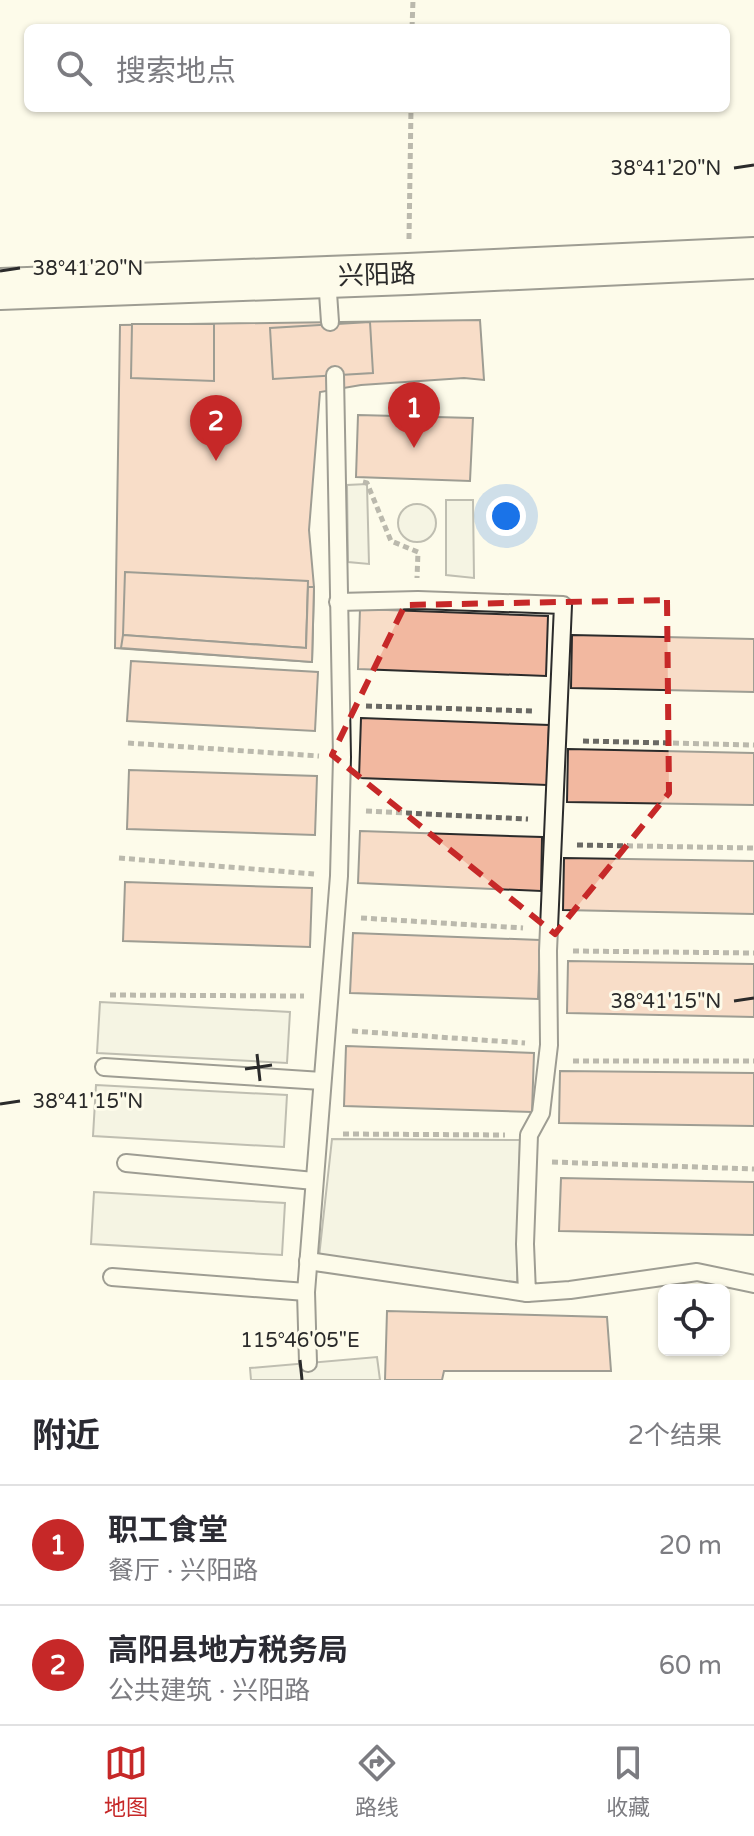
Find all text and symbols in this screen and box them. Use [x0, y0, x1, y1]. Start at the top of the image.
search box [24, 24, 730, 112]
icon: search [52, 46, 96, 90]
text: 搜索地点 [116, 53, 236, 90]
text: 38°41'20"N [611, 157, 721, 181]
text: 38°41'20"N [33, 257, 143, 281]
street label: 兴阳路 [337, 258, 417, 292]
pin: 1 [388, 382, 440, 448]
pin: 2 [190, 395, 242, 461]
your location [486, 496, 526, 536]
text: 38°41'15"N [611, 990, 721, 1014]
text: 38°41'15"N [33, 1090, 143, 1114]
map controls [658, 1284, 730, 1356]
button: locate [658, 1284, 730, 1356]
text: 115°46'05"E [240, 1329, 360, 1353]
text: 附近 [32, 1416, 100, 1457]
text: 2个结果 [628, 1420, 722, 1451]
text: 职工食堂 [108, 1512, 228, 1549]
text: 1 [50, 1530, 66, 1561]
text: 20 m [659, 1530, 722, 1561]
text: 餐厅 · 兴阳路 [108, 1555, 258, 1586]
text: 高阳县地方税务局 [108, 1632, 348, 1669]
text: 2 [50, 1650, 66, 1681]
text: 60 m [659, 1650, 722, 1681]
text: 公共建筑 · 兴阳路 [108, 1675, 310, 1706]
tab: 地图 [104, 1741, 148, 1821]
tab: 路线 [355, 1741, 399, 1821]
tab: 收藏 [606, 1741, 650, 1821]

